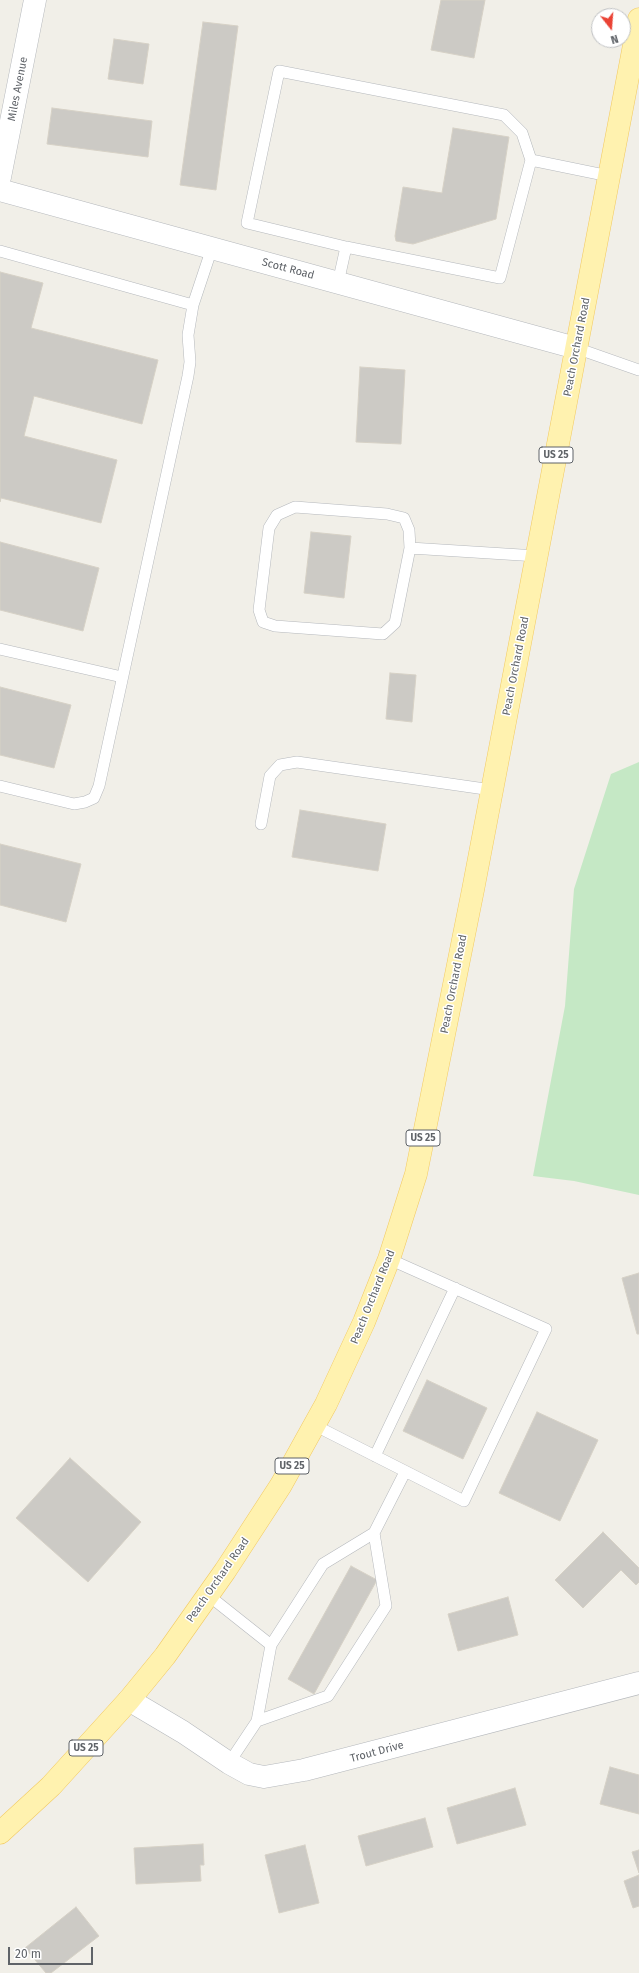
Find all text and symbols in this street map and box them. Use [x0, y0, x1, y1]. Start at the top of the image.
north arrow [591, 8, 631, 48]
text: N [609, 32, 620, 46]
street label: Miles Avenue [5, 56, 31, 122]
street label: Scott Road [260, 256, 316, 282]
street label: Peach Orchard Road [561, 296, 593, 398]
road number: US 25 [539, 447, 573, 463]
street label: Peach Orchard Road [500, 615, 532, 717]
street label: Peach Orchard Road [438, 933, 470, 1035]
road number: US 25 [406, 1130, 440, 1146]
street label: Peach Orchard Road [348, 1248, 398, 1346]
road number: US 25 [275, 1458, 309, 1474]
street label: Peach Orchard Road [184, 1535, 252, 1625]
street label: Trout Drive [349, 1739, 405, 1765]
road number: US 25 [69, 1740, 103, 1756]
scale bar [10, 1939, 95, 1965]
text: 20 m [15, 1947, 41, 1961]

